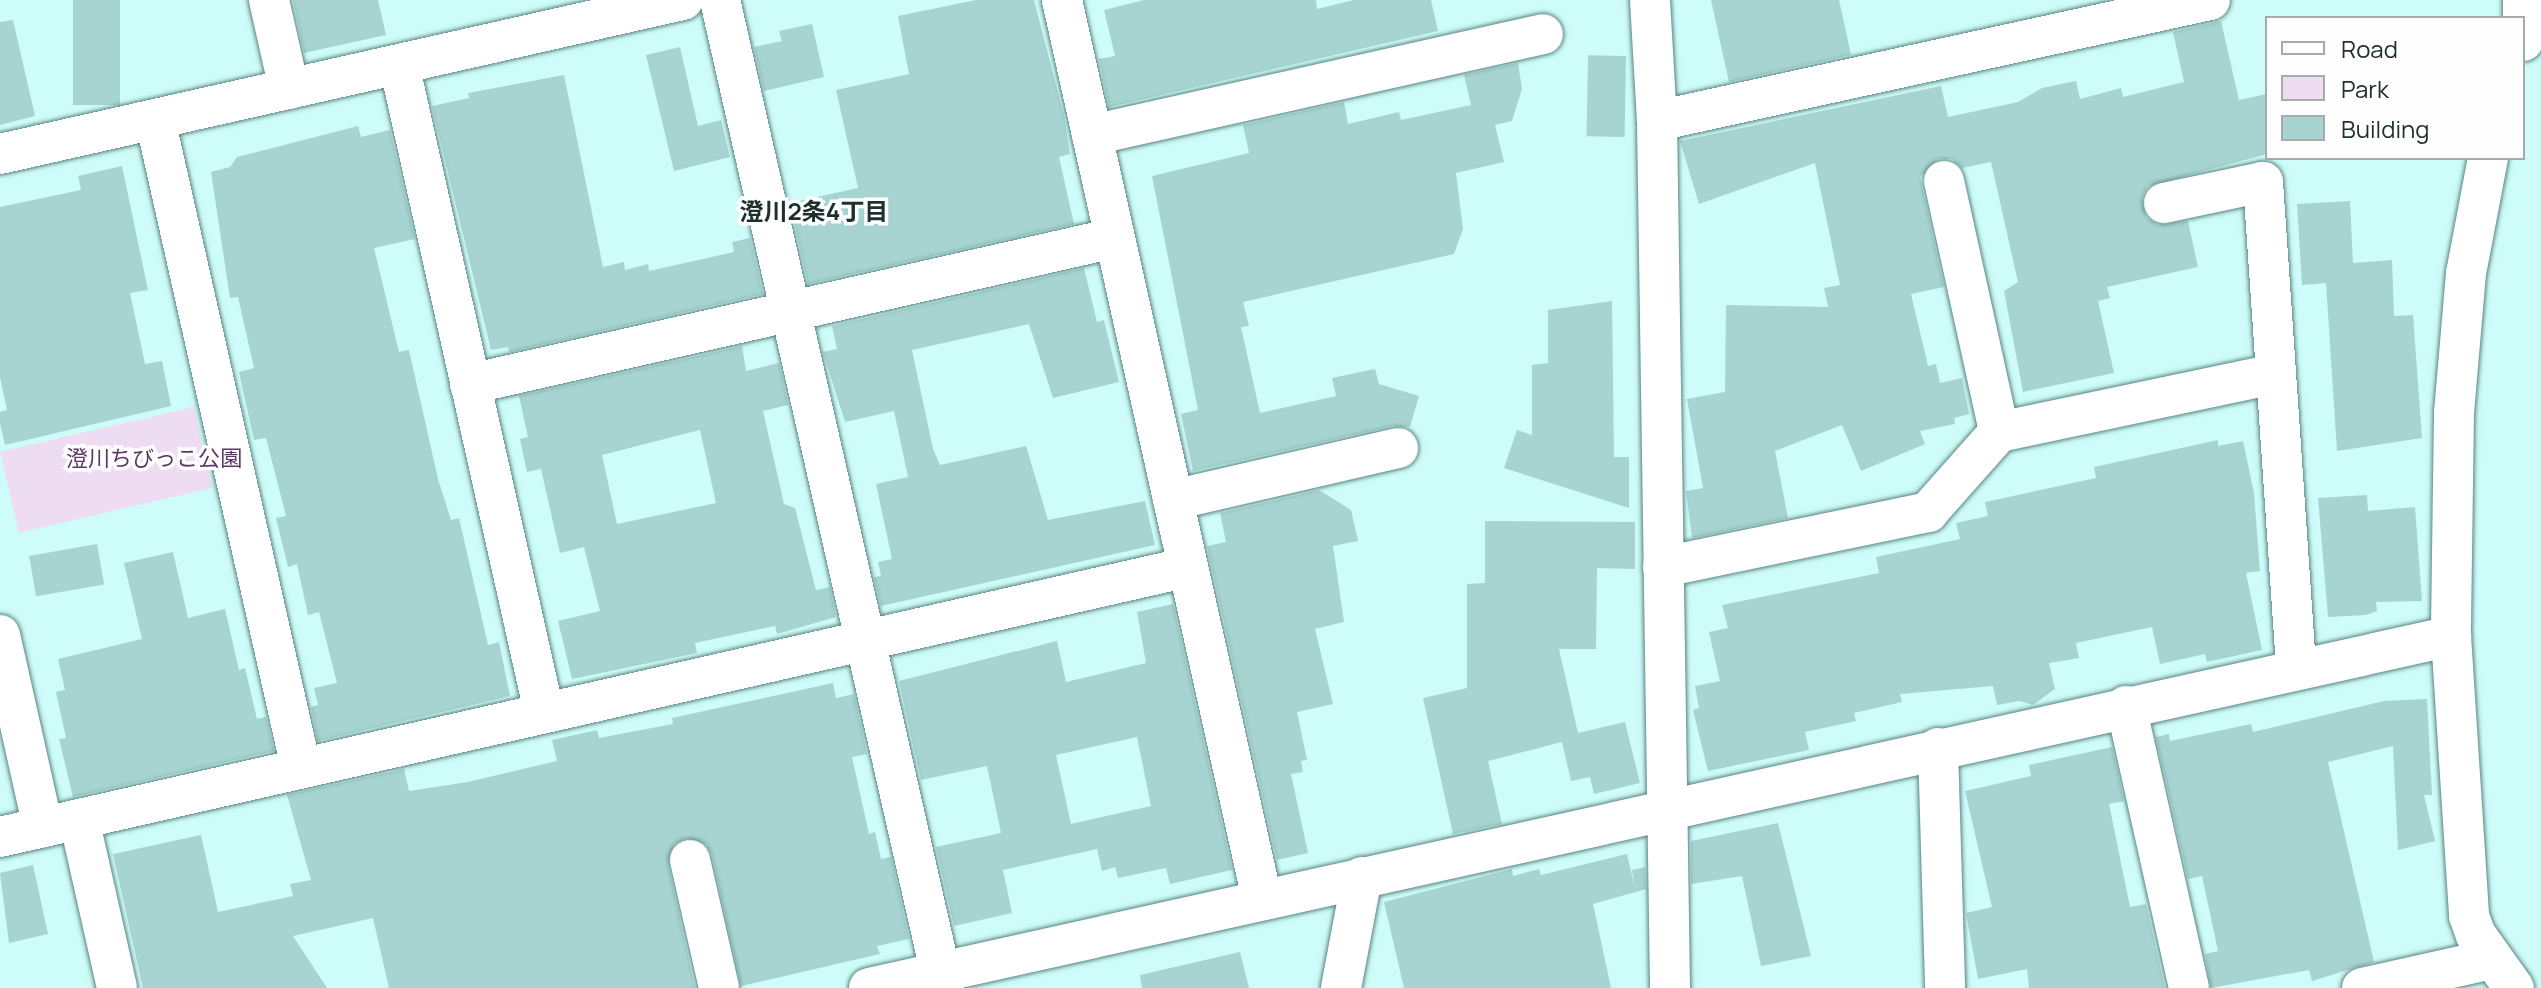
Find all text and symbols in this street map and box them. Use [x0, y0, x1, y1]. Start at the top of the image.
legend [2265, 16, 2525, 160]
text: Road [2341, 32, 2398, 65]
text: Park [2341, 72, 2389, 105]
text: Building [2341, 112, 2429, 145]
district label: 澄川2条4丁目 [740, 197, 888, 225]
park label: 澄川ちびっこ公園 [66, 446, 242, 472]

